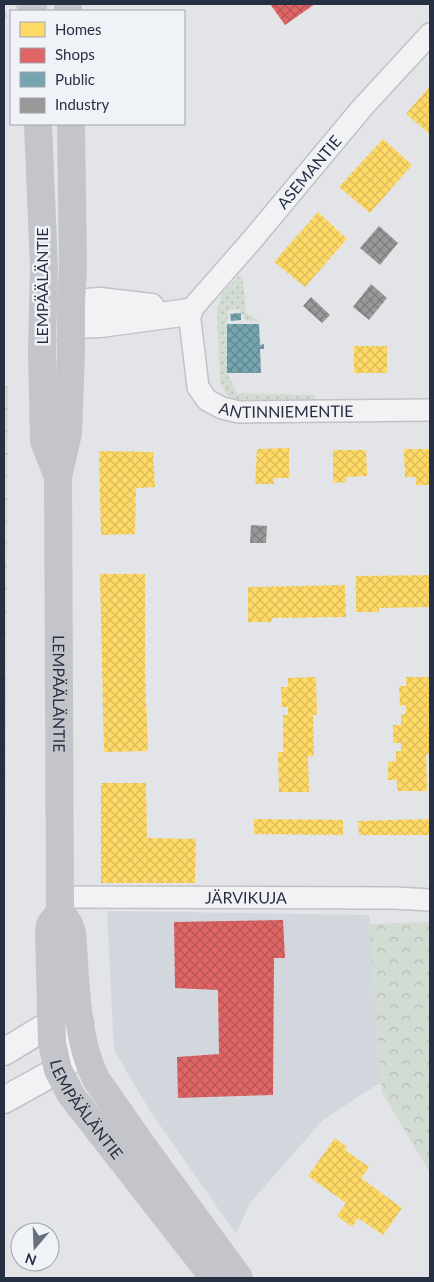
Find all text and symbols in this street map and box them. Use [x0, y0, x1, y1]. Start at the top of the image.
legend [10, 10, 185, 125]
text: Homes [55, 20, 101, 38]
text: Shops [55, 45, 95, 63]
text: Public [55, 70, 95, 88]
text: Industry [55, 95, 110, 113]
street label: ASEMANTIE [272, 131, 345, 212]
street label: LEMPÄÄLÄNTIE [32, 227, 51, 345]
street label: ANTINNIEMENTIE [217, 398, 354, 421]
street label: LEMPÄÄLÄNTIE [50, 635, 69, 752]
street label: JÄRVIKUJA [205, 887, 287, 907]
street label: LEMPÄÄLÄNTIE [47, 1057, 127, 1162]
north arrow [10, 1222, 60, 1272]
text: N [23, 1250, 38, 1270]

